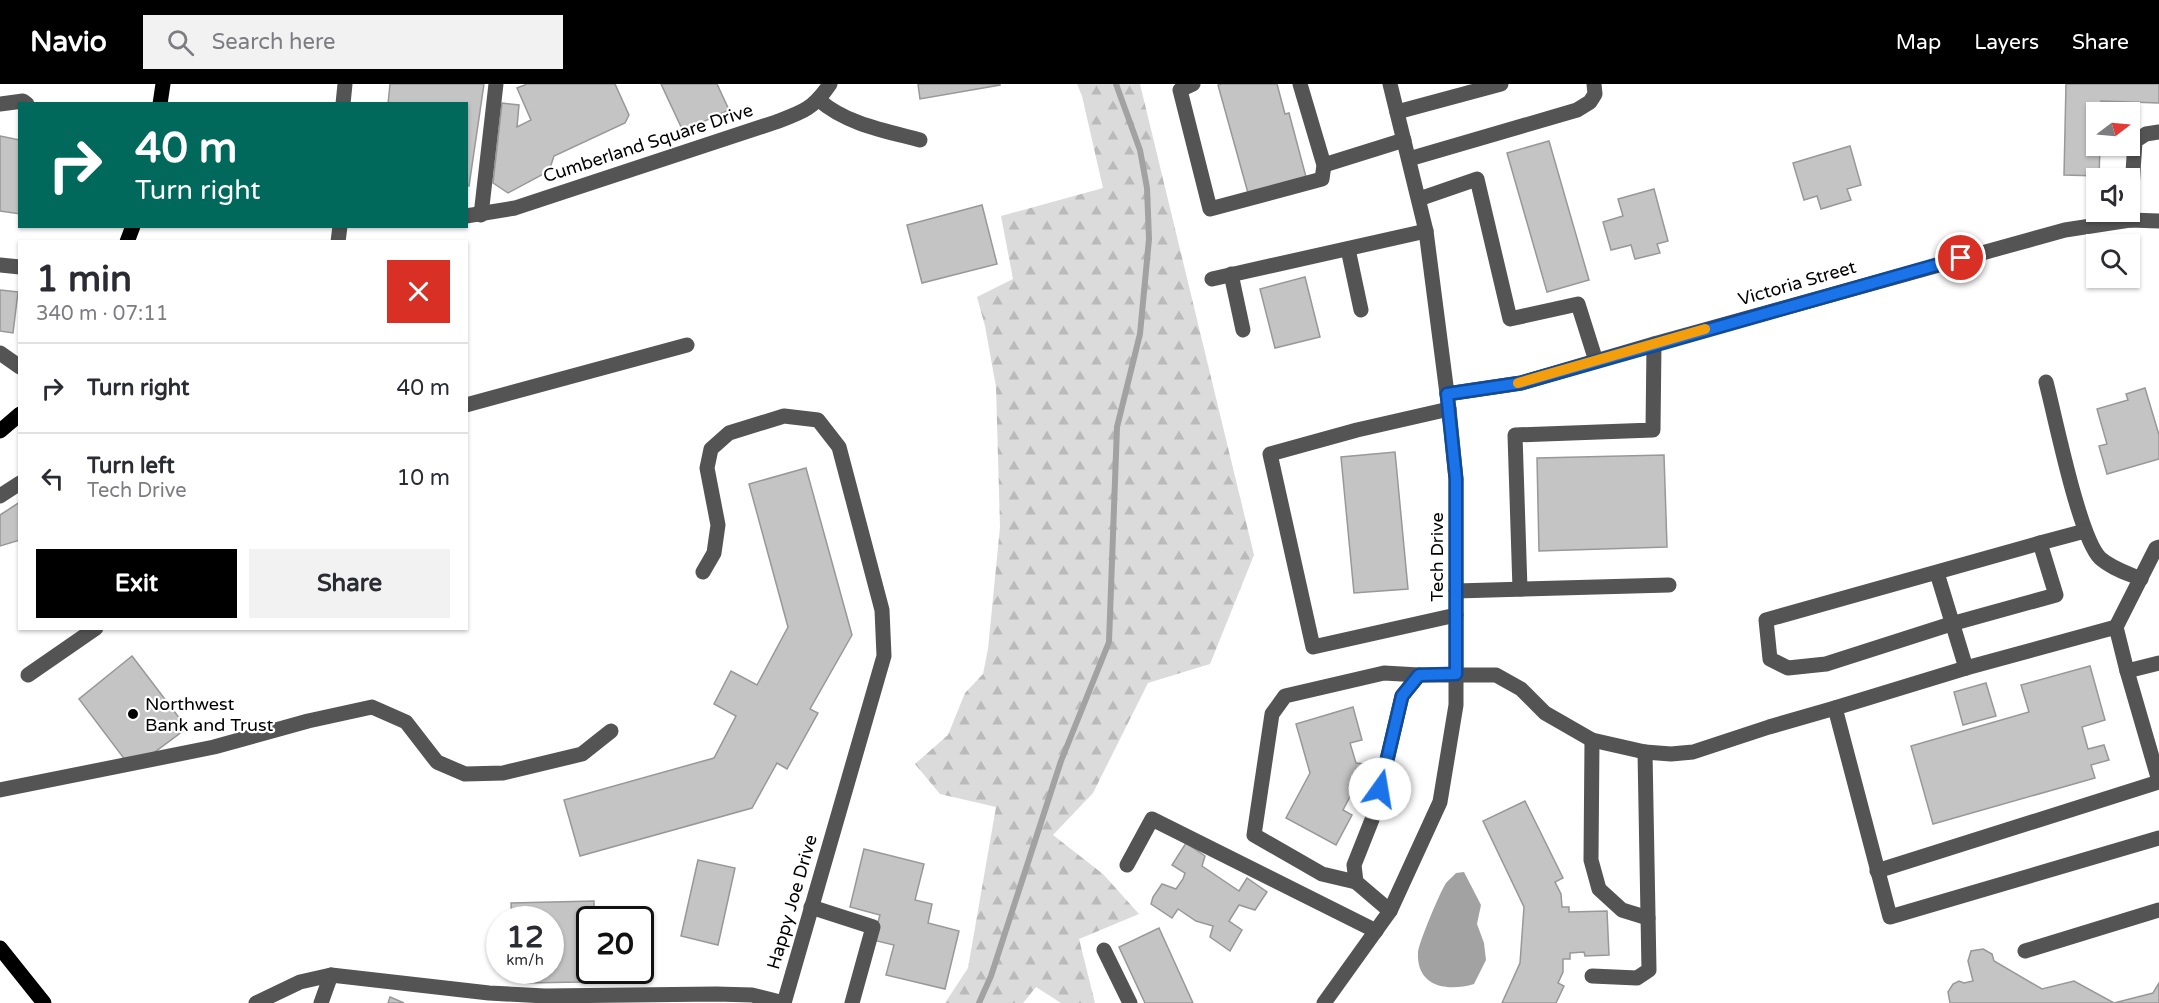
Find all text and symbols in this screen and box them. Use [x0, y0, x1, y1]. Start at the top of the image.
search box [143, 15, 563, 69]
text: Navio [30, 25, 107, 59]
icon: search [164, 26, 197, 59]
text: Search here [212, 29, 336, 55]
text: Map [1896, 30, 1941, 55]
text: Layers [1974, 30, 2039, 55]
text: Share [2072, 30, 2129, 55]
street label: Cumberland Square Drive [540, 99, 756, 187]
north arrow [2086, 102, 2140, 156]
map controls [2086, 102, 2140, 288]
text: 40 m [135, 123, 237, 174]
icon: right [36, 126, 114, 204]
button: sound [2086, 168, 2140, 222]
text: Turn right [135, 174, 261, 207]
pin [1935, 232, 1986, 283]
button: search [2086, 234, 2140, 288]
icon: arrive [1944, 241, 1977, 274]
street label: Victoria Street [1735, 256, 1859, 310]
text: 1 min [36, 258, 132, 301]
button: close [387, 260, 450, 323]
text: 340 m · 07:11 [36, 302, 168, 326]
icon: right [36, 372, 69, 405]
text: Turn right [87, 375, 189, 401]
text: 40 m [396, 375, 450, 401]
text: Turn left [87, 453, 175, 479]
icon: left [36, 462, 69, 495]
text: 10 m [396, 465, 450, 491]
text: Tech Drive [87, 479, 187, 503]
street label: Tech Drive [1426, 512, 1448, 602]
button: Exit [36, 549, 237, 618]
button: Share [249, 549, 450, 618]
place label: Northwest Bank and Trust [145, 693, 273, 736]
marker: Northwest Bank and Trust [126, 707, 140, 721]
position arrow [1348, 757, 1412, 821]
street label: Happy Joe Drive [762, 832, 822, 972]
speed limit sign: 20 [576, 906, 654, 984]
text: 12 [506, 919, 544, 956]
text: km/h [506, 951, 544, 969]

